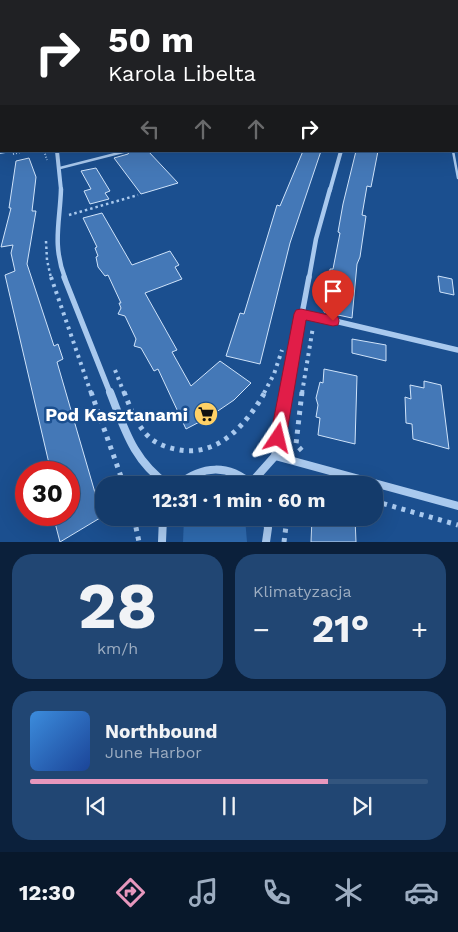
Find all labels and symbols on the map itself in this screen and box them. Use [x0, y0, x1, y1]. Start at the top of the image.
pin [312, 270, 354, 321]
supermarket icon: Pod Kasztanami [193, 401, 219, 427]
place label: Pod Kasztanami [45, 404, 188, 425]
position arrow [251, 411, 303, 463]
speed limit sign: 30 [15, 461, 80, 526]

